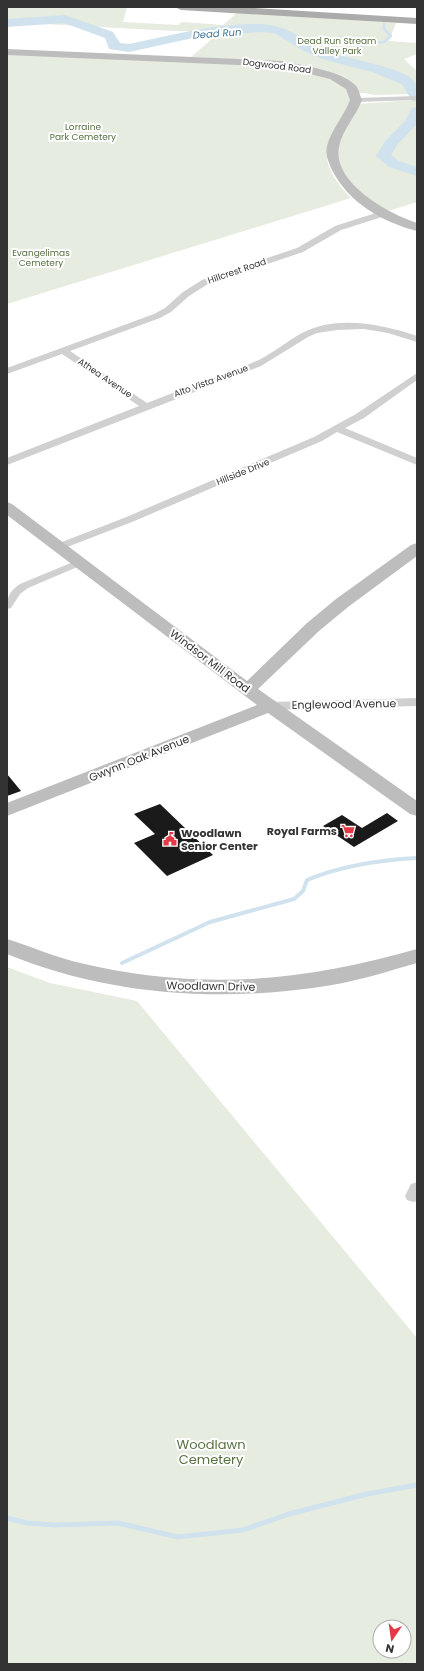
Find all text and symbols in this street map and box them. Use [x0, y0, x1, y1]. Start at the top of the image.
water label: Dead Run [192, 24, 242, 43]
park label: Dead Run Stream Valley Park [298, 35, 376, 57]
street label: Dogwood Road [242, 56, 312, 76]
park label: Lorraine Park Cemetery [50, 121, 116, 143]
park label: Evangelimas Cemetery [12, 247, 70, 269]
street label: Hillcrest Road [206, 255, 268, 287]
street label: Athea Avenue [76, 355, 135, 401]
street label: Alto Vista Avenue [172, 362, 250, 400]
street label: Hillside Drive [215, 456, 272, 488]
street label: Windsor Mill Road [167, 625, 253, 697]
street label: Englewood Avenue [292, 695, 397, 713]
street label: Gwynn Oak Avenue [87, 731, 192, 785]
place label: Royal Farms [267, 823, 337, 839]
supermarket icon: Royal Farms [340, 823, 356, 839]
place label: Woodlawn Senior Center [181, 825, 258, 854]
public building icon: Woodlawn Senior Center [162, 831, 178, 847]
street label: Woodlawn Drive [166, 977, 256, 995]
park label: Woodlawn Cemetery [176, 1435, 246, 1469]
north arrow [372, 1619, 412, 1659]
text: N [384, 1640, 396, 1657]

